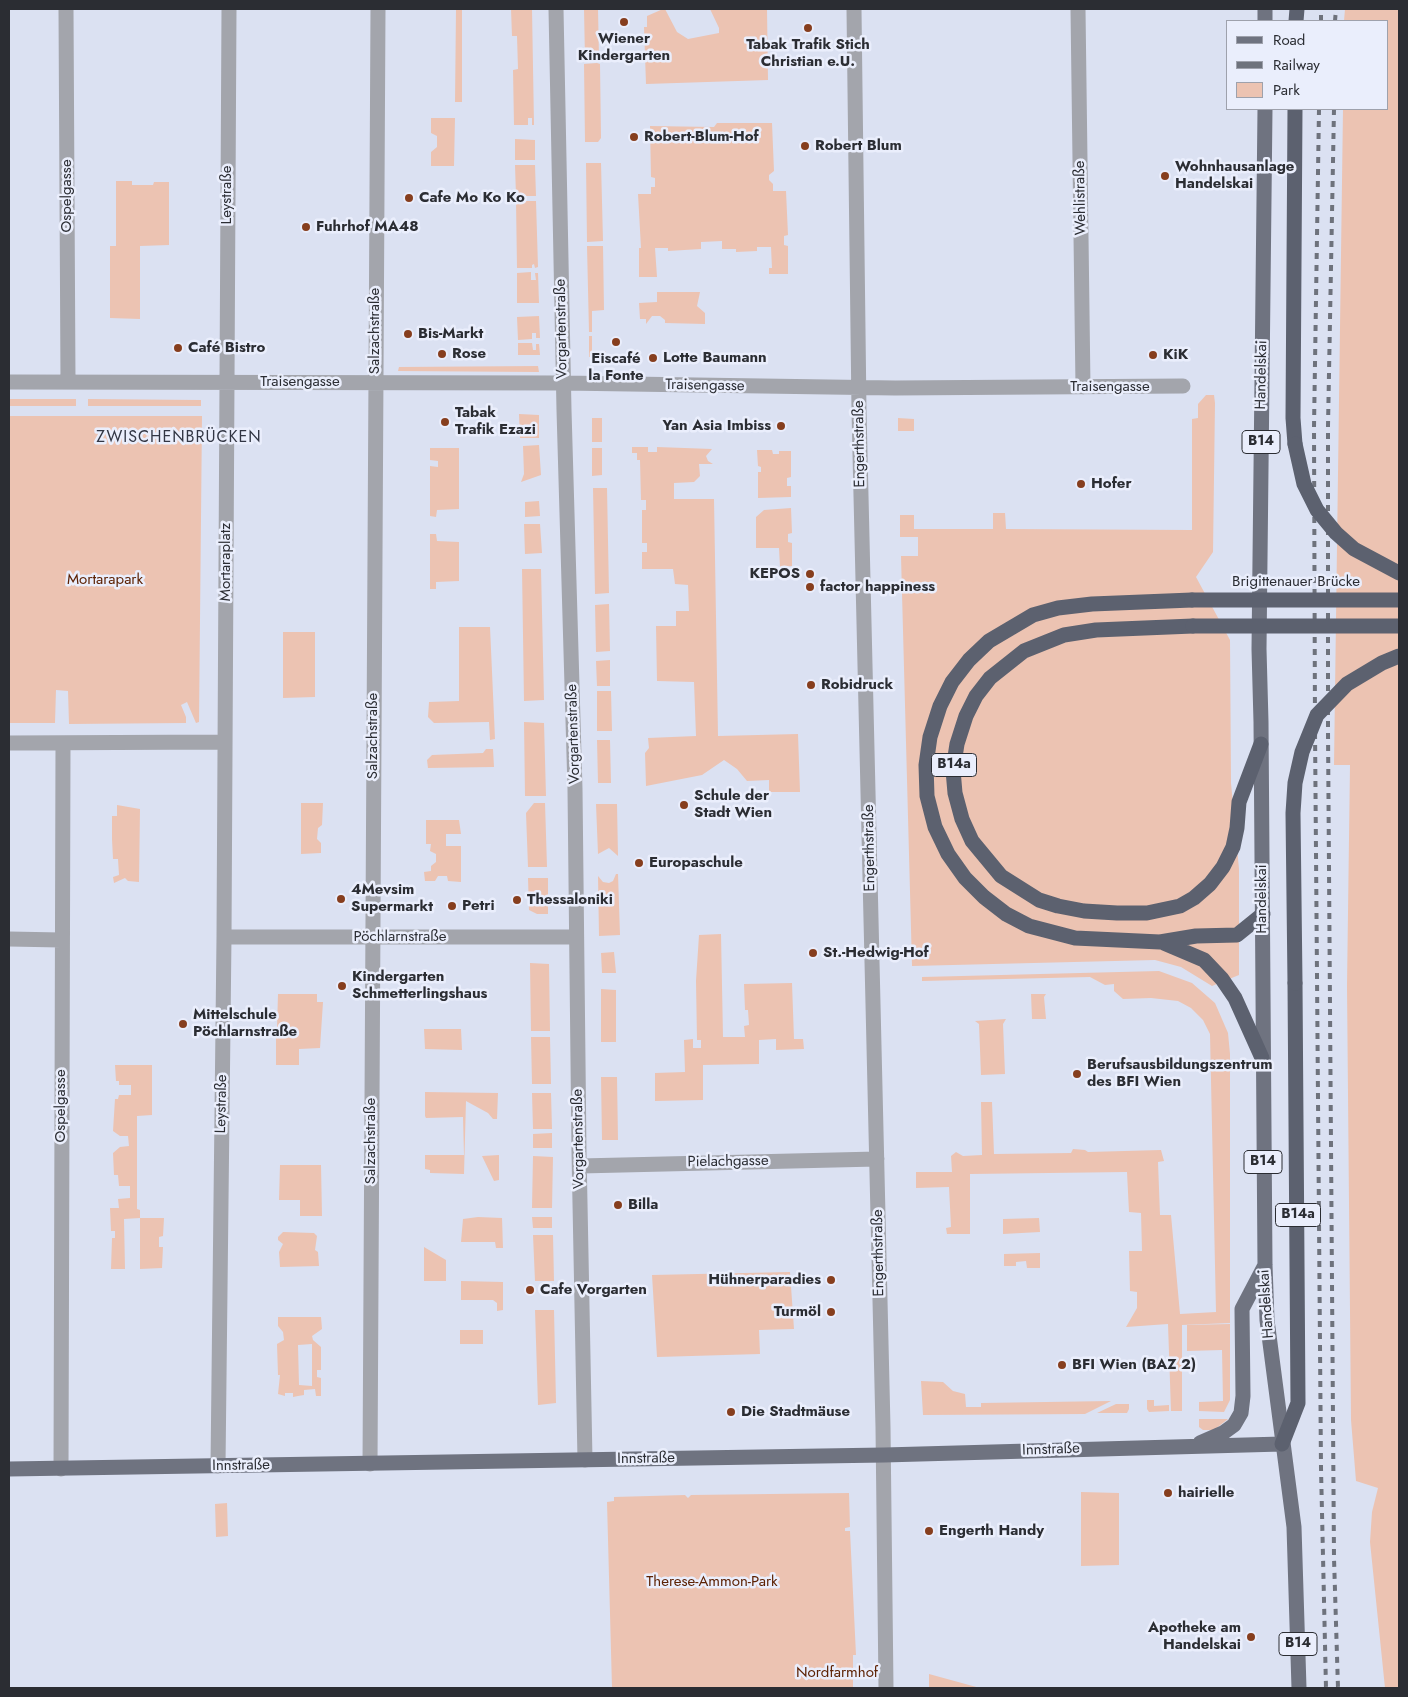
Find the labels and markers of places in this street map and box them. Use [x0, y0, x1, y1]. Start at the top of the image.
marker: Wiener Kindergarten [618, 16, 630, 28]
marker: Tabak Trafik Stich Christian e.U. [802, 22, 814, 34]
place label: Wiener Kindergarten [578, 30, 670, 65]
place label: Tabak Trafik Stich Christian e.U. [746, 36, 870, 71]
place label: Robert-Blum-Hof [644, 128, 759, 146]
marker: Robert-Blum-Hof [628, 131, 640, 143]
place label: Robert Blum [815, 137, 902, 155]
marker: Robert Blum [799, 140, 811, 152]
place label: Wohnhausanlage Handelskai [1175, 158, 1294, 193]
marker: Wohnhausanlage Handelskai [1159, 170, 1171, 182]
place label: Cafe Mo Ko Ko [419, 189, 525, 207]
marker: Cafe Mo Ko Ko [403, 192, 415, 204]
place label: Fuhrhof MA48 [316, 218, 419, 236]
marker: Fuhrhof MA48 [300, 221, 312, 233]
place label: Bis-Markt [418, 325, 483, 343]
marker: Bis-Markt [402, 328, 414, 340]
marker: Eiscafé la Fonte [610, 336, 622, 348]
place label: Café Bistro [188, 339, 265, 357]
marker: Café Bistro [172, 342, 184, 354]
place label: Rose [452, 345, 486, 363]
place label: KiK [1163, 346, 1188, 364]
marker: Rose [436, 348, 448, 360]
place label: Lotte Baumann [663, 349, 767, 367]
marker: KiK [1147, 349, 1159, 361]
place label: Eiscafé la Fonte [588, 350, 644, 385]
marker: Lotte Baumann [647, 352, 659, 364]
place label: Tabak Trafik Ezazi [455, 404, 536, 439]
marker: Tabak Trafik Ezazi [439, 416, 451, 428]
place label: Yan Asia Imbiss [663, 417, 771, 435]
marker: Yan Asia Imbiss [775, 420, 787, 432]
place label: Hofer [1091, 475, 1132, 493]
marker: Hofer [1075, 478, 1087, 490]
place label: KEPOS [749, 565, 800, 583]
marker: KEPOS [804, 568, 816, 580]
place label: factor happiness [820, 578, 935, 596]
marker: factor happiness [804, 581, 816, 593]
place label: Robidruck [821, 676, 893, 694]
marker: Robidruck [805, 679, 817, 691]
place label: Schule der Stadt Wien [694, 787, 772, 822]
marker: Schule der Stadt Wien [678, 799, 690, 811]
place label: Europaschule [649, 854, 743, 872]
marker: Europaschule [633, 857, 645, 869]
place label: 4Mevsim Supermarkt [351, 881, 433, 916]
place label: Thessaloniki [527, 891, 613, 909]
marker: 4Mevsim Supermarkt [335, 893, 347, 905]
marker: Thessaloniki [511, 894, 523, 906]
place label: Petri [462, 897, 495, 915]
marker: Petri [446, 900, 458, 912]
place label: St.-Hedwig-Hof [823, 944, 929, 962]
marker: St.-Hedwig-Hof [807, 947, 819, 959]
place label: Kindergarten Schmetterlingshaus [352, 968, 487, 1003]
marker: Kindergarten Schmetterlingshaus [336, 980, 348, 992]
place label: Mittelschule Pöchlarnstraße [193, 1006, 297, 1041]
marker: Mittelschule Pöchlarnstraße [177, 1018, 189, 1030]
place label: Berufsausbildungszentrum des BFI Wien [1087, 1056, 1273, 1091]
marker: Berufsausbildungszentrum des BFI Wien [1071, 1068, 1083, 1080]
place label: Billa [628, 1196, 658, 1214]
marker: Billa [612, 1199, 624, 1211]
place label: Hühnerparadies [708, 1271, 821, 1289]
marker: Hühnerparadies [825, 1274, 837, 1286]
place label: Cafe Vorgarten [540, 1281, 647, 1299]
marker: Cafe Vorgarten [524, 1284, 536, 1296]
place label: Turmöl [774, 1303, 821, 1321]
marker: Turmöl [825, 1306, 837, 1318]
place label: BFI Wien (BAZ 2) [1072, 1356, 1196, 1374]
marker: BFI Wien (BAZ 2) [1056, 1359, 1068, 1371]
place label: Die Stadtmäuse [741, 1403, 850, 1421]
marker: Die Stadtmäuse [725, 1406, 737, 1418]
place label: hairielle [1178, 1484, 1234, 1502]
marker: hairielle [1162, 1487, 1174, 1499]
place label: Engerth Handy [939, 1522, 1044, 1540]
marker: Engerth Handy [923, 1525, 935, 1537]
place label: Apotheke am Handelskai [1148, 1619, 1241, 1654]
marker: Apotheke am Handelskai [1245, 1631, 1257, 1643]

